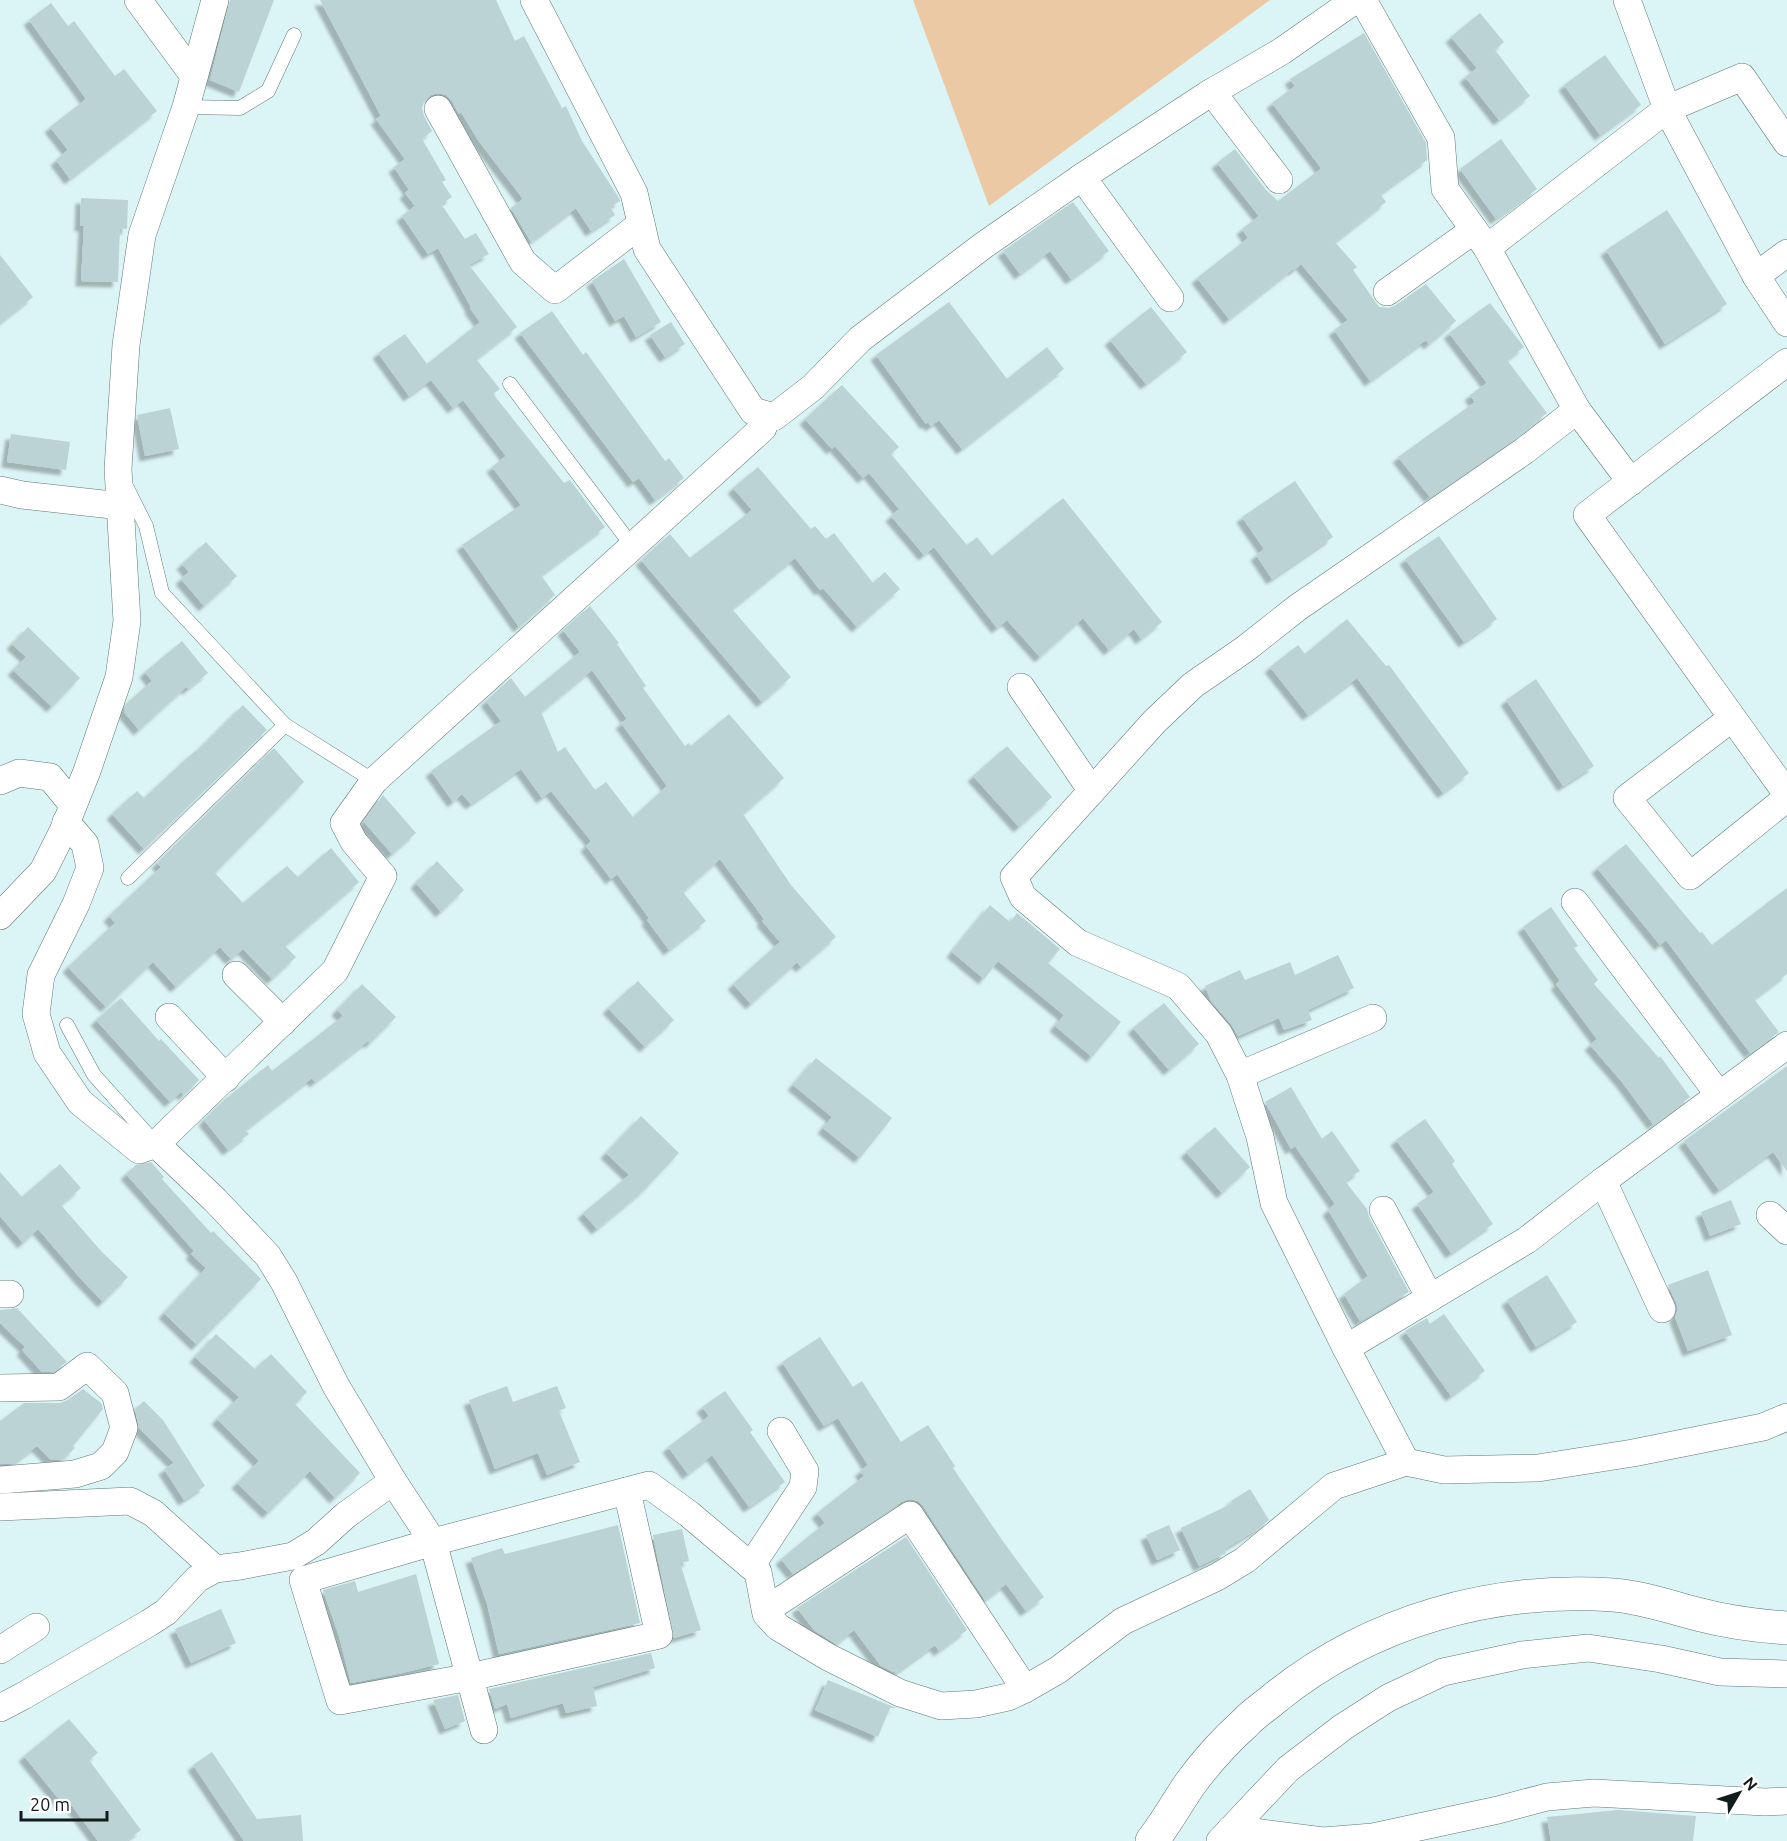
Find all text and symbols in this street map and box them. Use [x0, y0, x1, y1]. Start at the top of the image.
north arrow [1709, 1763, 1769, 1823]
text: N [1740, 1773, 1761, 1794]
scale bar [21, 1784, 106, 1822]
text: 20 m [30, 1794, 70, 1814]

